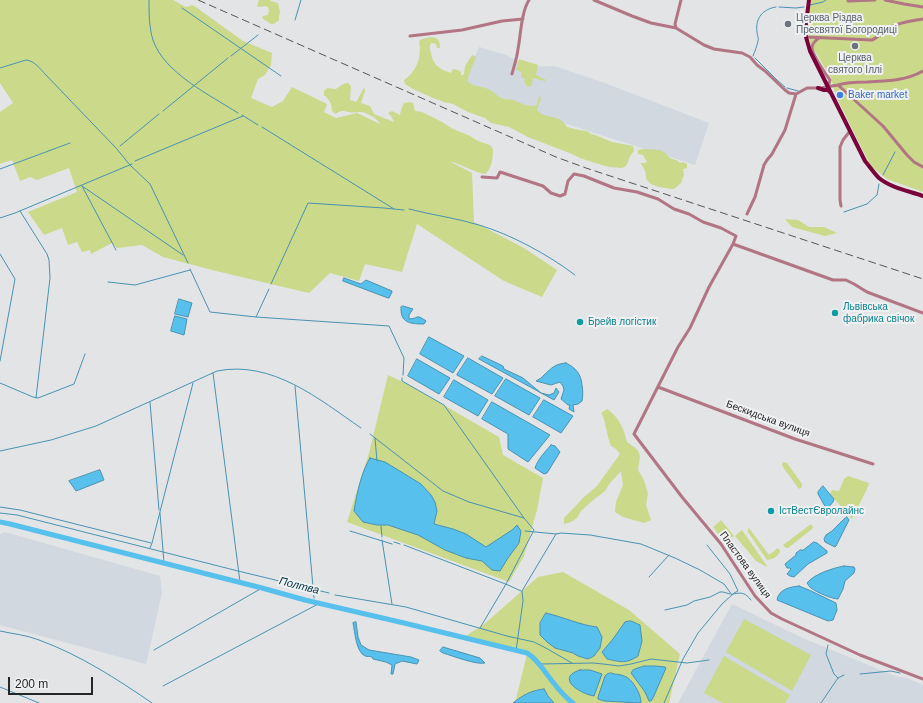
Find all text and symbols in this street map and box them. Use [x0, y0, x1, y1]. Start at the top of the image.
place label: Церква Різдва Пресвятої Богородиці [796, 12, 897, 36]
marker: Церква Різдва Пресвятої Богородиці [783, 19, 793, 29]
marker: Церква святого Іллі [850, 41, 860, 51]
place label: Церква святого Іллі [828, 52, 882, 76]
place label: Baker market [848, 89, 907, 101]
marker: Baker market [835, 90, 845, 100]
place label: Львівська фабрика свічок [843, 301, 914, 324]
marker: Львівська фабрика свічок [830, 308, 840, 318]
place label: Брейв логістик [588, 316, 656, 328]
marker: Брейв логістик [575, 317, 585, 327]
street label: Бескидська вулиця [724, 398, 812, 440]
place label: ІстВестЄвролайнс [779, 505, 864, 517]
marker: ІстВестЄвролайнс [766, 506, 776, 516]
street label: Пластова вулиця [717, 529, 773, 601]
water label: Полтва [278, 575, 320, 597]
scale bar [10, 669, 95, 695]
text: 200 m [15, 677, 48, 691]

